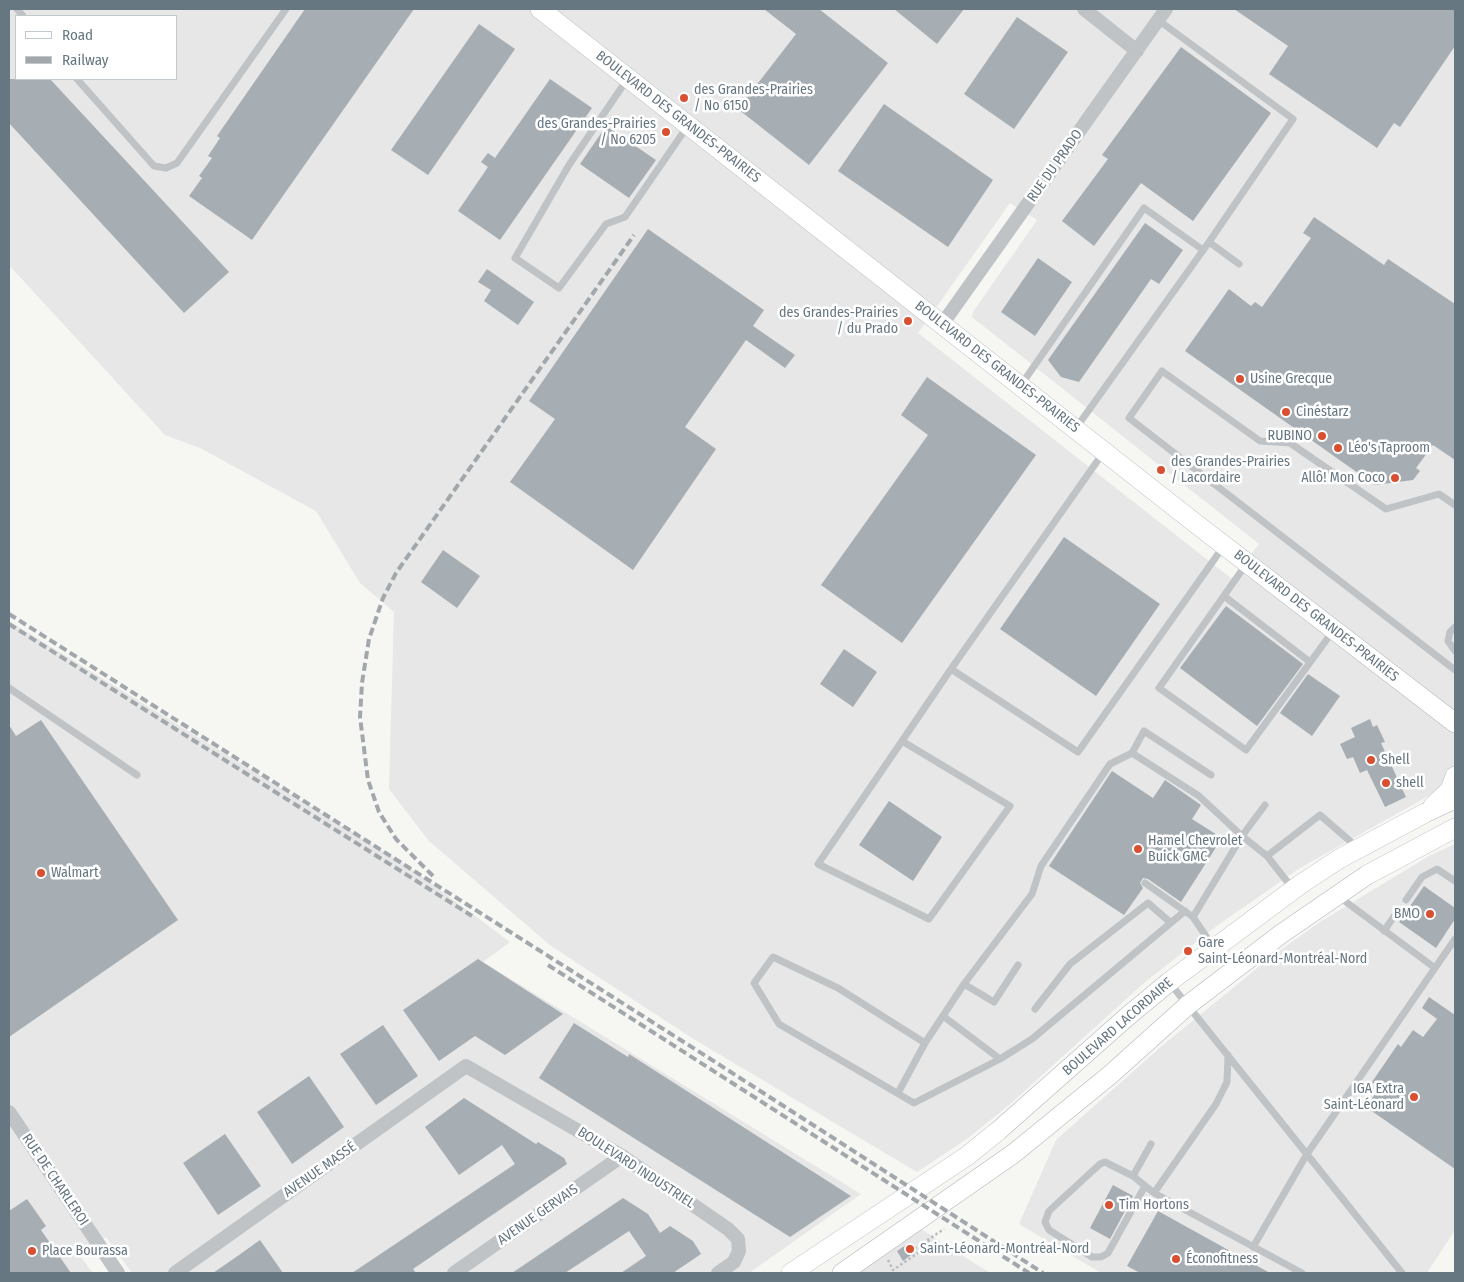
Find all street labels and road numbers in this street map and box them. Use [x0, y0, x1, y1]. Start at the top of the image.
street label: BOULEVARD DES GRANDES-PRAIRIES [592, 47, 764, 187]
street label: RUE DU PRADO [1024, 127, 1086, 205]
street label: BOULEVARD DES GRANDES-PRAIRIES [911, 297, 1083, 437]
street label: BOULEVARD DES GRANDES-PRAIRIES [1230, 546, 1402, 686]
street label: BOULEVARD LACORDAIRE [1059, 975, 1177, 1079]
street label: BOULEVARD INDUSTRIEL [574, 1124, 698, 1212]
street label: RUE DE CHARLEROI [18, 1131, 92, 1229]
street label: AVENUE MASSÉ [280, 1139, 360, 1201]
street label: AVENUE GERVAIS [494, 1181, 582, 1249]

